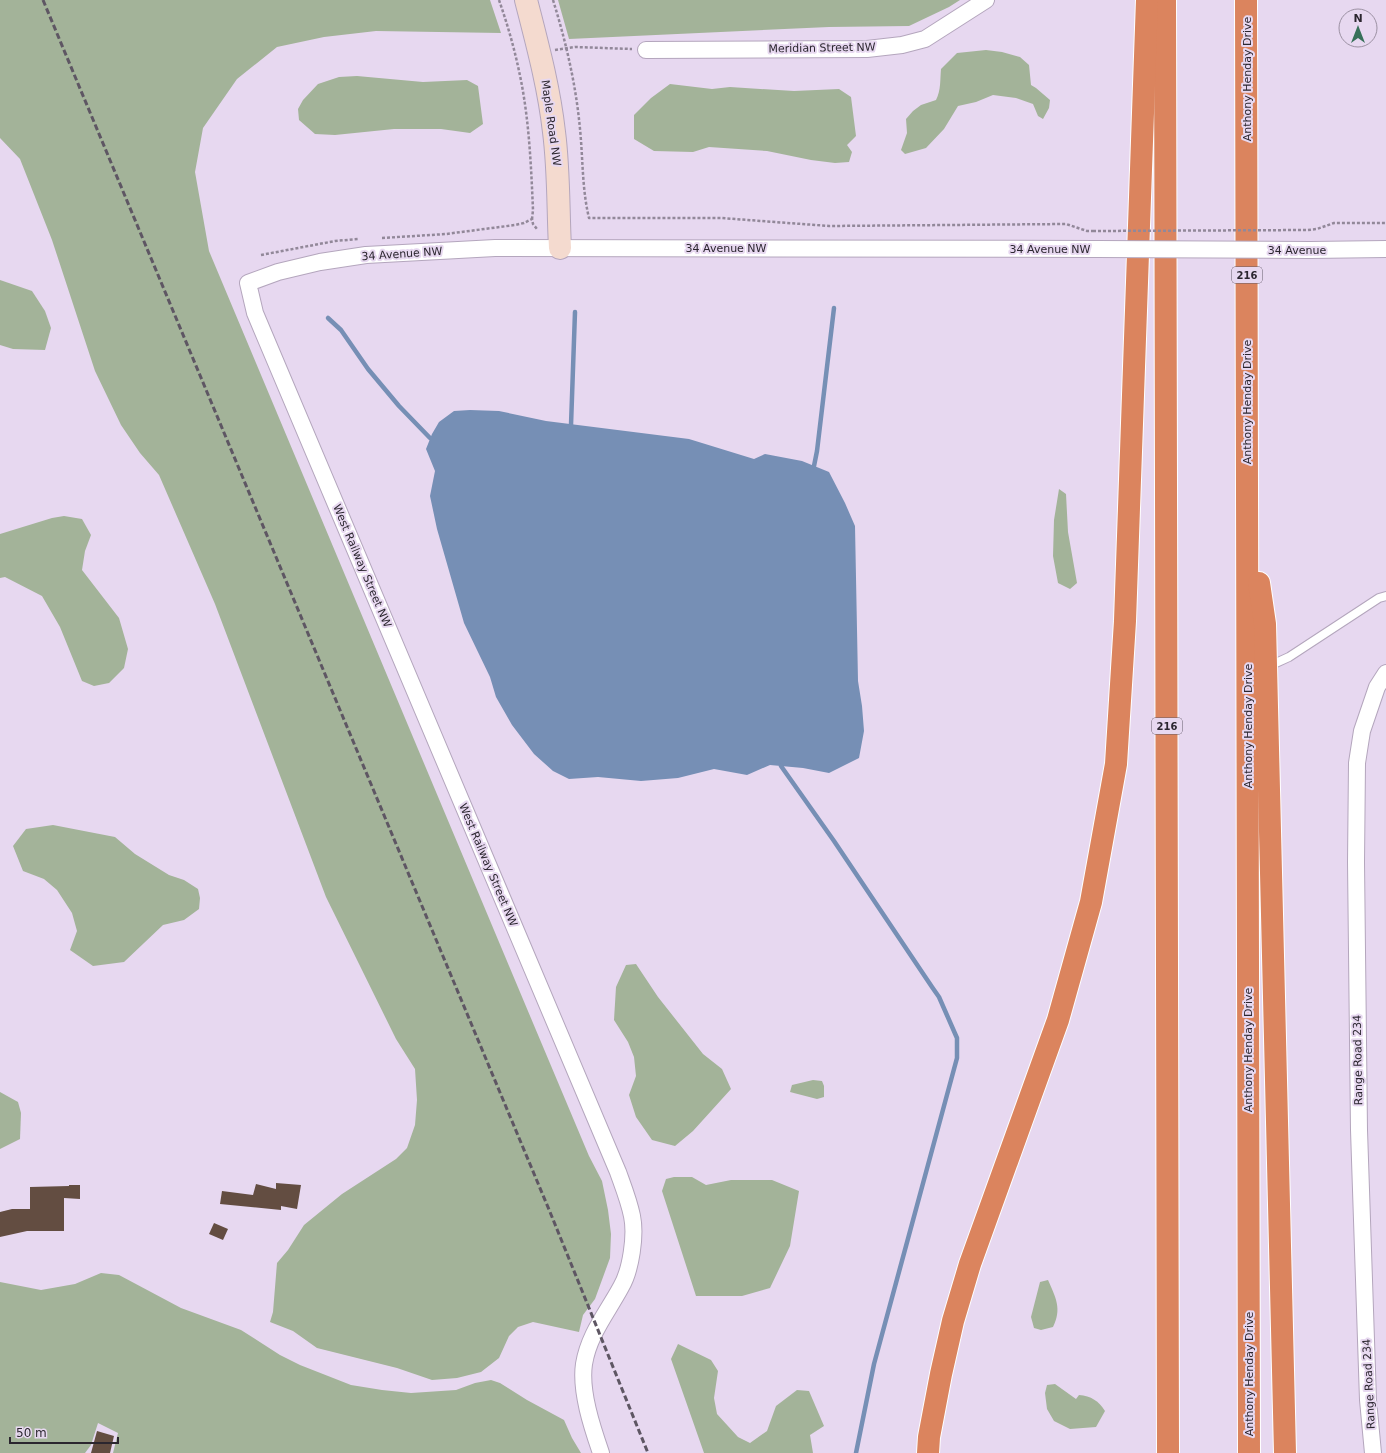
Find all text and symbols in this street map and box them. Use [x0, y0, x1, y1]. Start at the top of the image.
north arrow [1338, 8, 1378, 48]
text: N [1353, 12, 1363, 25]
street label: Anthony Henday Drive [1241, 16, 1254, 141]
street label: Meridian Street NW [768, 41, 876, 55]
street label: Maple Road NW [539, 79, 563, 167]
street label: 34 Avenue NW [686, 242, 767, 255]
street label: 34 Avenue NW [1010, 243, 1091, 256]
street label: 34 Avenue [1268, 244, 1326, 257]
street label: 34 Avenue NW [361, 245, 443, 263]
road number: 216 [1232, 267, 1262, 283]
street label: Anthony Henday Drive [1241, 339, 1254, 464]
street label: West Railway Street NW [330, 502, 394, 630]
street label: Anthony Henday Drive [1242, 663, 1255, 788]
road number: 216 [1152, 718, 1182, 734]
street label: West Railway Street NW [456, 801, 520, 929]
street label: Anthony Henday Drive [1242, 987, 1255, 1112]
street label: Range Road 234 [1351, 1015, 1365, 1105]
street label: Anthony Henday Drive [1243, 1311, 1256, 1436]
street label: Range Road 234 [1360, 1338, 1378, 1430]
scale bar [10, 1419, 118, 1445]
text: 50 m [16, 1426, 47, 1440]

